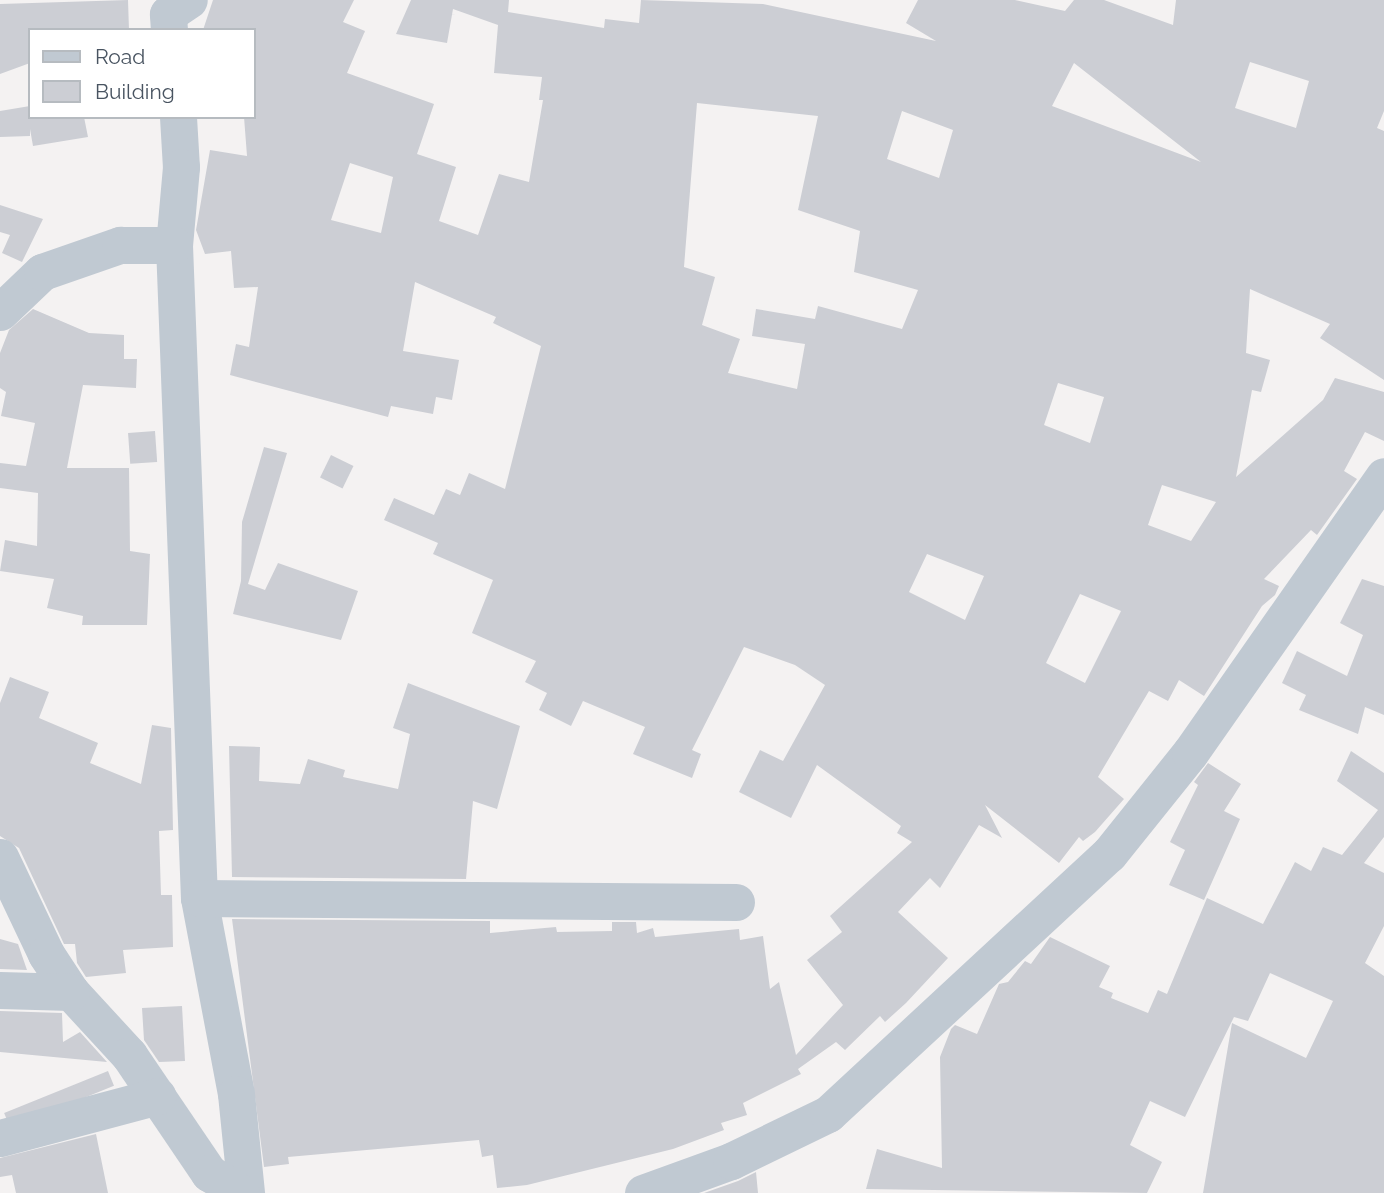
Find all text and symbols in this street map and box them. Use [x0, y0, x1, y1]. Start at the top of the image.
legend [28, 28, 256, 119]
text: Road [95, 44, 145, 69]
text: Building [95, 79, 175, 104]

